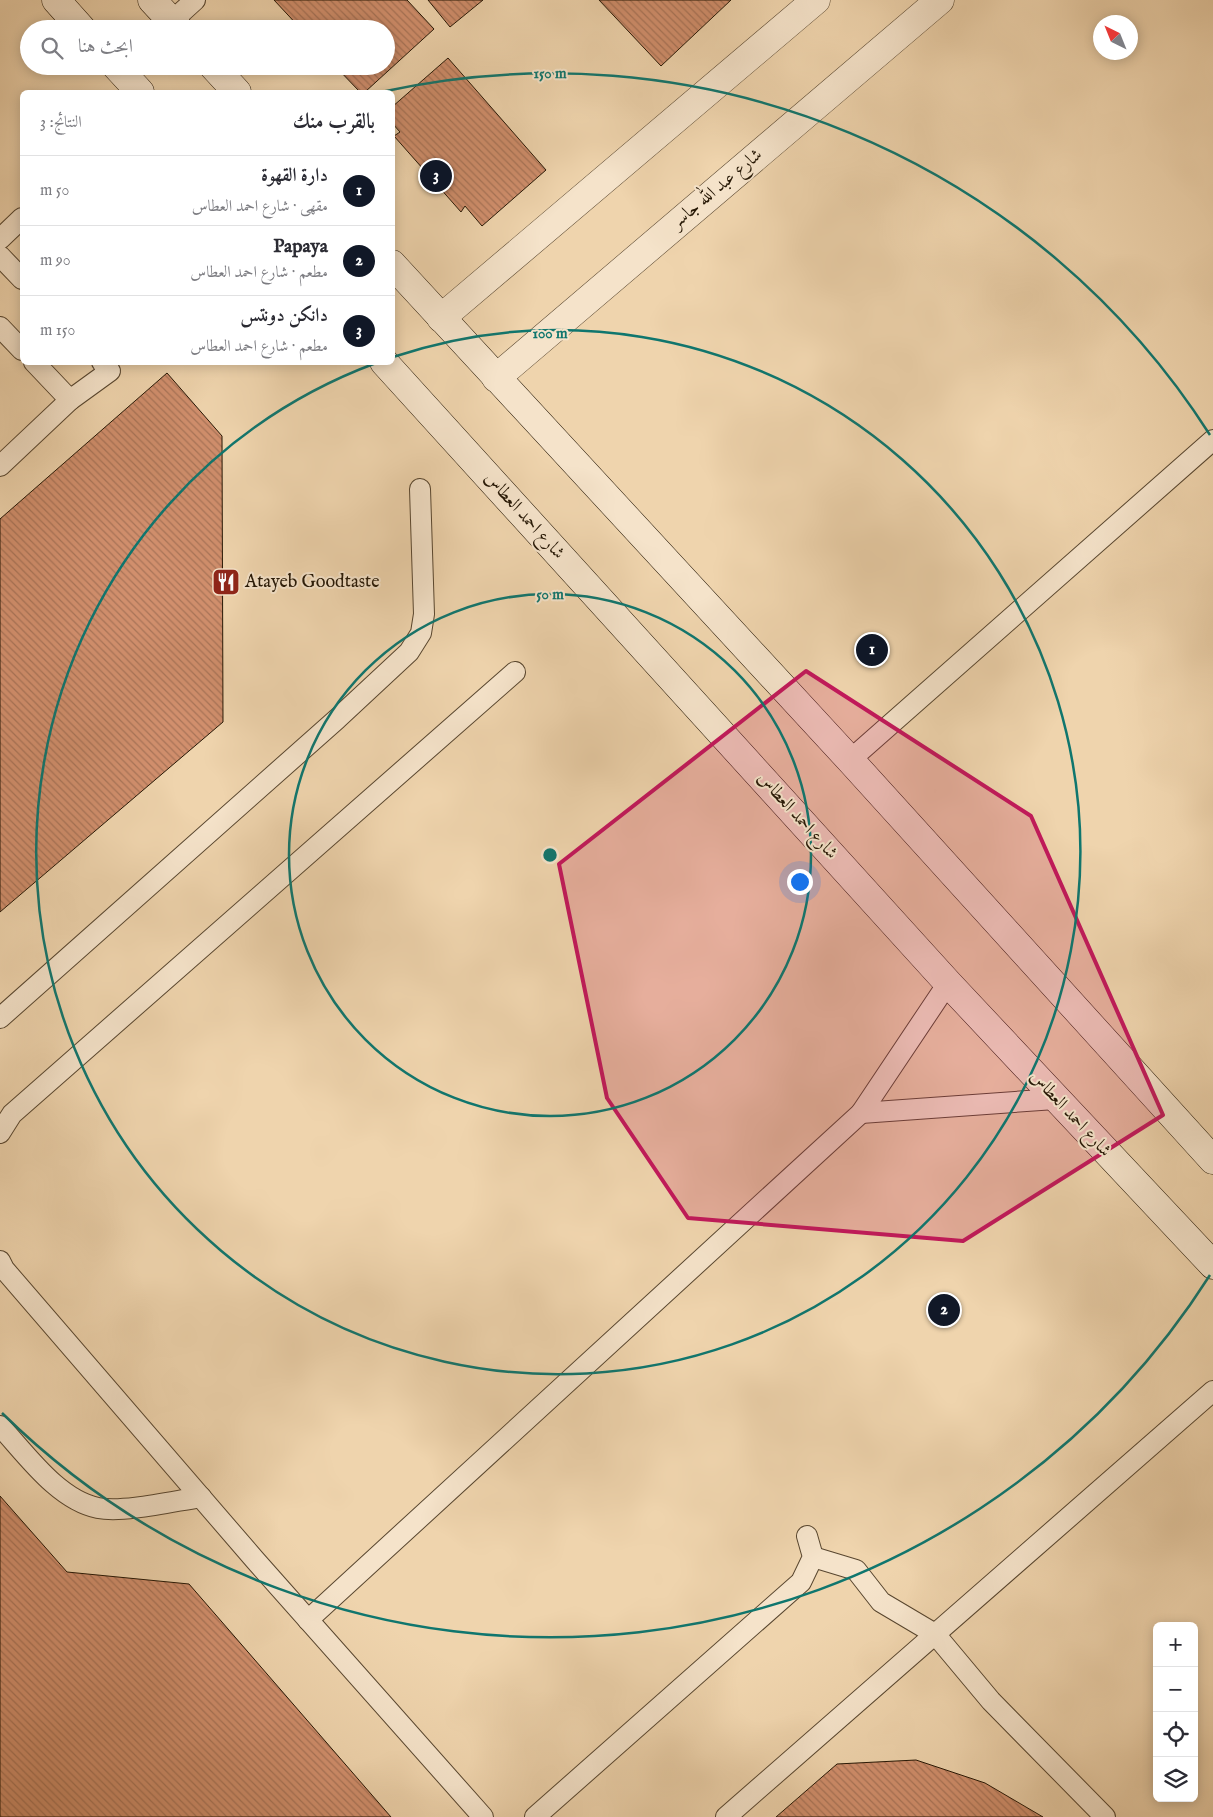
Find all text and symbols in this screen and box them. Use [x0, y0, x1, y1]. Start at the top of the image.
north arrow [1093, 15, 1138, 60]
search box [20, 20, 395, 75]
icon: search [38, 34, 66, 62]
text: ابحث هنا [78, 35, 133, 59]
text: 150 m [533, 64, 567, 83]
text: بالقرب منك [293, 109, 375, 136]
text: النتائج: 3 [40, 113, 82, 133]
street label: شارع عبد الله جاسر [662, 141, 769, 237]
pin: 3 [420, 157, 452, 195]
text: دارة القهوة [261, 164, 328, 188]
text: 50 m [40, 181, 69, 201]
text: 1 [356, 181, 362, 201]
text: مقهى · شارع احمد العطاس [192, 197, 328, 217]
text: Papaya [273, 235, 328, 259]
text: 90 m [40, 251, 71, 271]
text: 2 [355, 251, 363, 271]
text: مطعم · شارع احمد العطاس [190, 263, 328, 283]
text: دانكن دونتس [240, 304, 328, 328]
text: 150 m [40, 321, 75, 341]
text: 3 [356, 321, 362, 341]
text: 100 m [532, 324, 568, 343]
text: مطعم · شارع احمد العطاس [190, 337, 328, 357]
street label: شارع احمد العطاس [477, 467, 569, 566]
restaurant icon: Atayeb Goodtaste [211, 567, 241, 597]
place label: Atayeb Goodtaste [244, 571, 379, 594]
text: 50 m [536, 585, 564, 604]
pin: 1 [856, 631, 888, 669]
street label: شارع احمد العطاس [750, 767, 842, 866]
centre of rings [541, 846, 559, 864]
your location [787, 869, 813, 895]
street label: شارع احمد العطاس [1023, 1066, 1116, 1163]
pin: 2 [928, 1291, 960, 1329]
map controls [1153, 1622, 1198, 1802]
button: + [1153, 1622, 1198, 1667]
button: − [1153, 1667, 1198, 1712]
button: locate [1153, 1712, 1198, 1757]
button: layers [1153, 1757, 1198, 1802]

